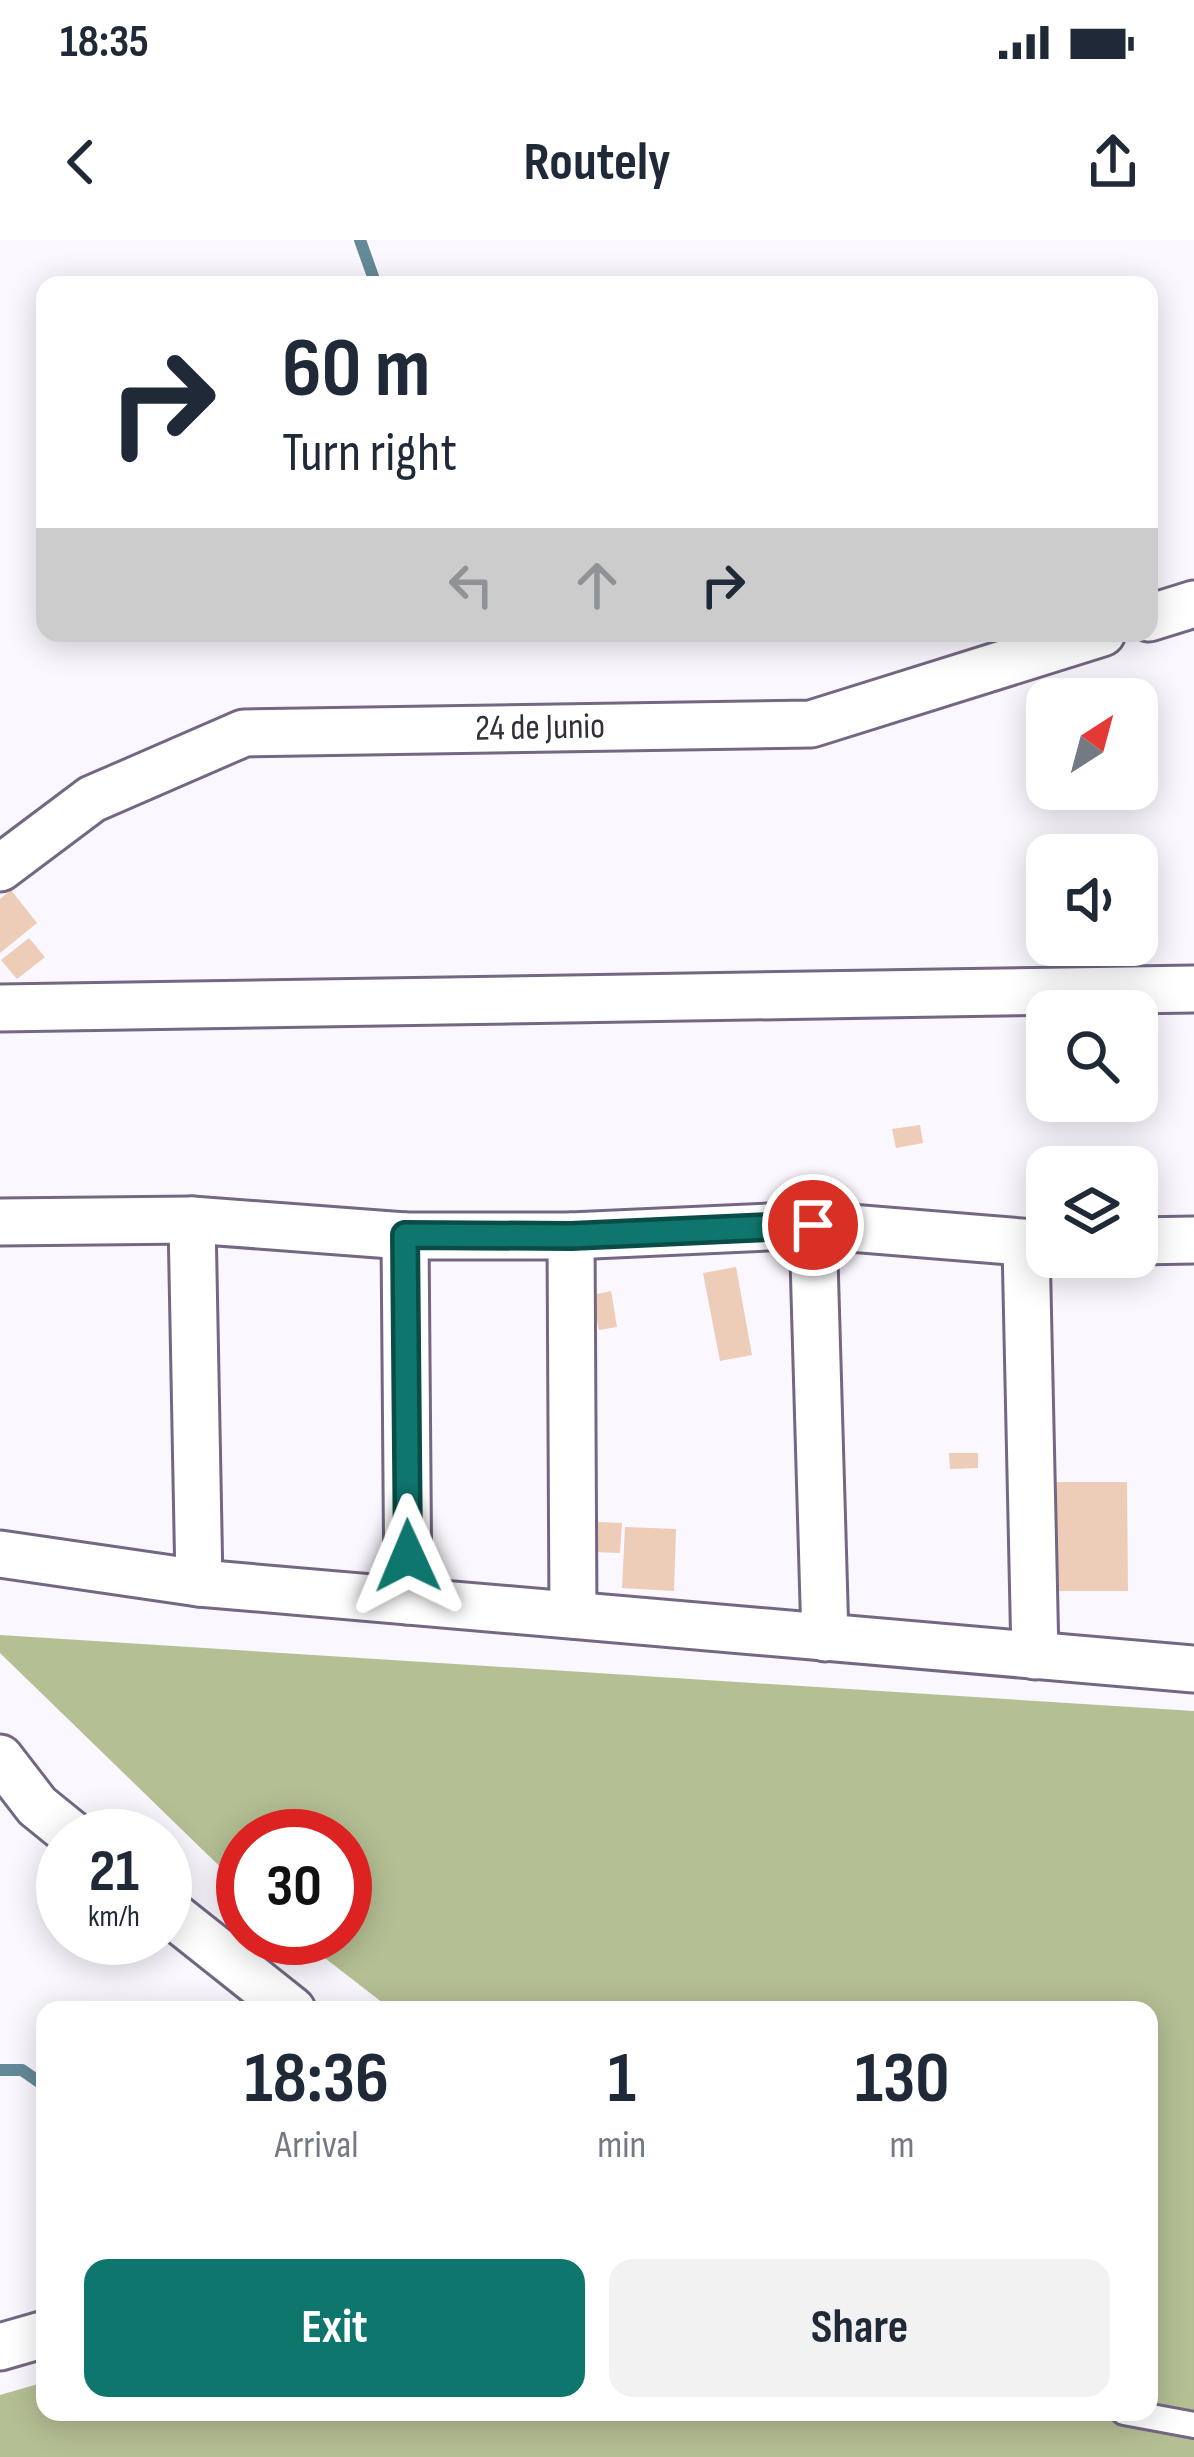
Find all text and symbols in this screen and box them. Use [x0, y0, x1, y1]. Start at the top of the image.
text: 18:35 [60, 15, 149, 70]
icon: back [48, 129, 114, 195]
icon: share [1080, 129, 1146, 195]
text: Routely [523, 130, 671, 195]
text: 60 m [282, 319, 430, 420]
icon: right [84, 324, 240, 480]
text: Turn right [282, 421, 457, 486]
icon: left [438, 552, 504, 618]
icon: ahead [564, 552, 630, 618]
icon: right [690, 552, 756, 618]
north arrow [1026, 678, 1158, 810]
map controls [1026, 678, 1158, 1278]
street label: 24 de Junio [475, 705, 605, 751]
button: sound [1026, 834, 1158, 966]
button: search [1026, 990, 1158, 1122]
button: layers [1026, 1146, 1158, 1278]
pin [762, 1174, 864, 1276]
icon: arrive [780, 1192, 846, 1258]
position arrow [345, 1493, 471, 1619]
speed limit sign: 30 [216, 1809, 372, 1965]
text: 21 [89, 1836, 139, 1908]
text: km/h [88, 1899, 140, 1935]
text: 18:36 [244, 2036, 389, 2123]
text: 1 [608, 2036, 636, 2123]
text: 130 [855, 2036, 950, 2123]
text: Arrival [275, 2122, 359, 2169]
text: min [597, 2122, 646, 2169]
text: m [890, 2122, 915, 2169]
button: Exit [84, 2259, 585, 2397]
button: Share [609, 2259, 1110, 2397]

